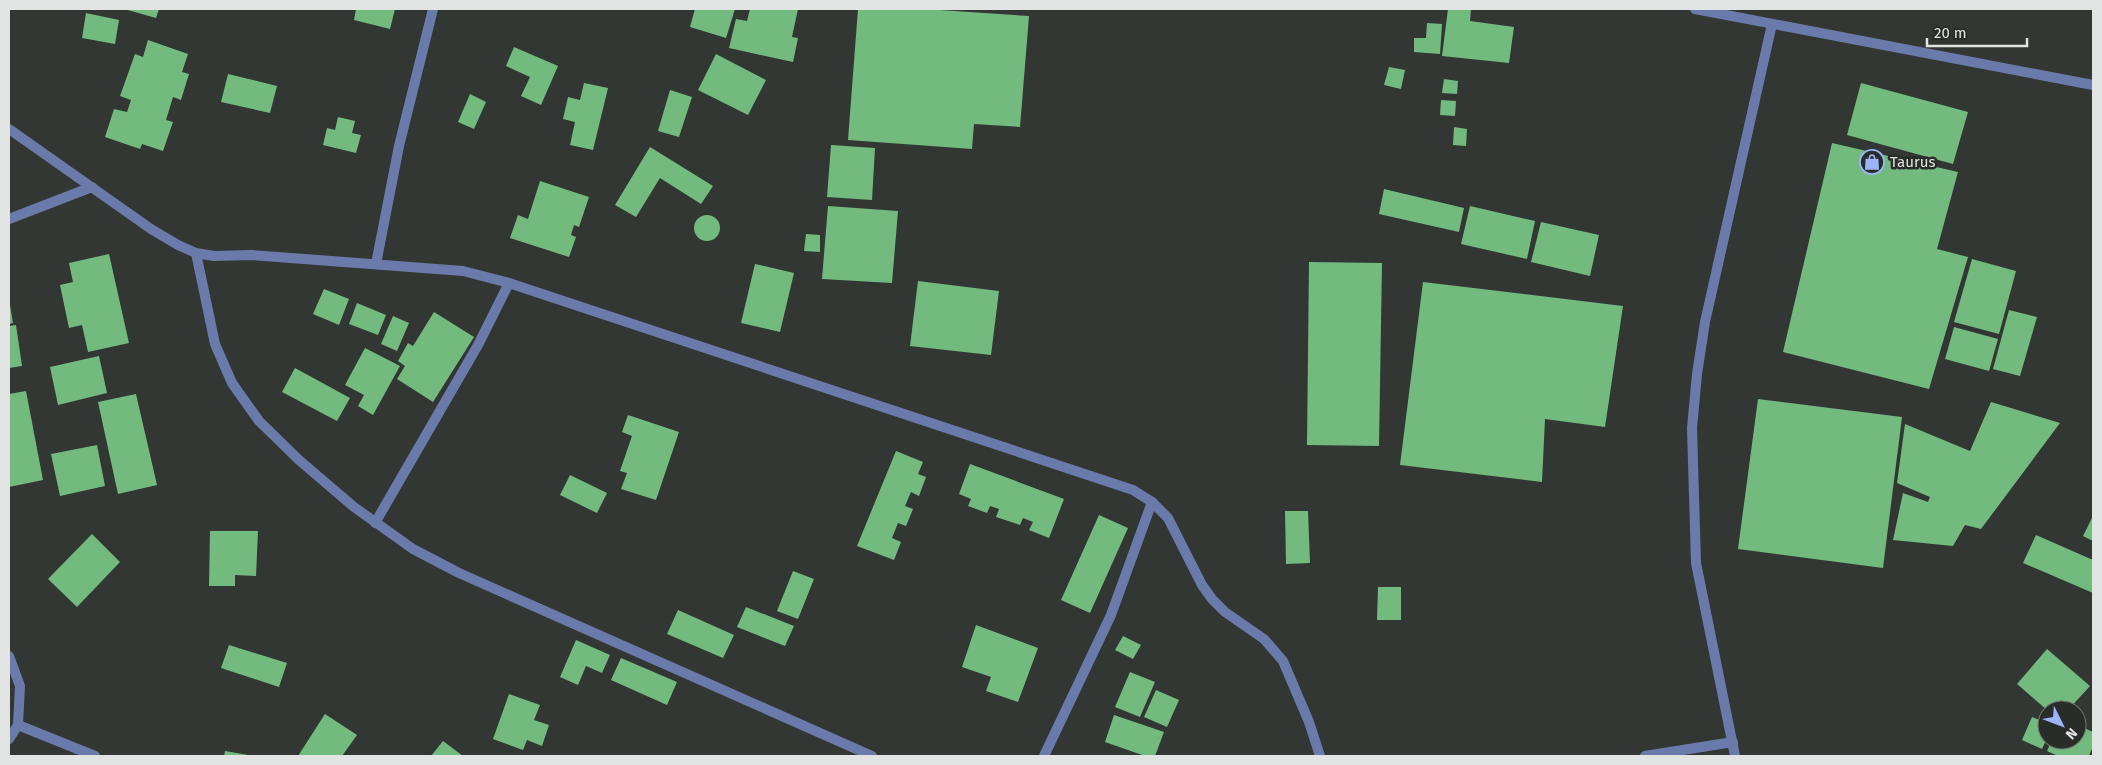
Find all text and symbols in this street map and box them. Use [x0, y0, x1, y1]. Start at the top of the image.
scale bar [1927, 15, 2027, 47]
text: 20 m [1934, 24, 1967, 42]
shop icon: Taurus [1859, 149, 1885, 175]
place label: Taurus [1890, 153, 1935, 171]
north arrow [2037, 700, 2087, 750]
text: N [2062, 724, 2081, 743]

